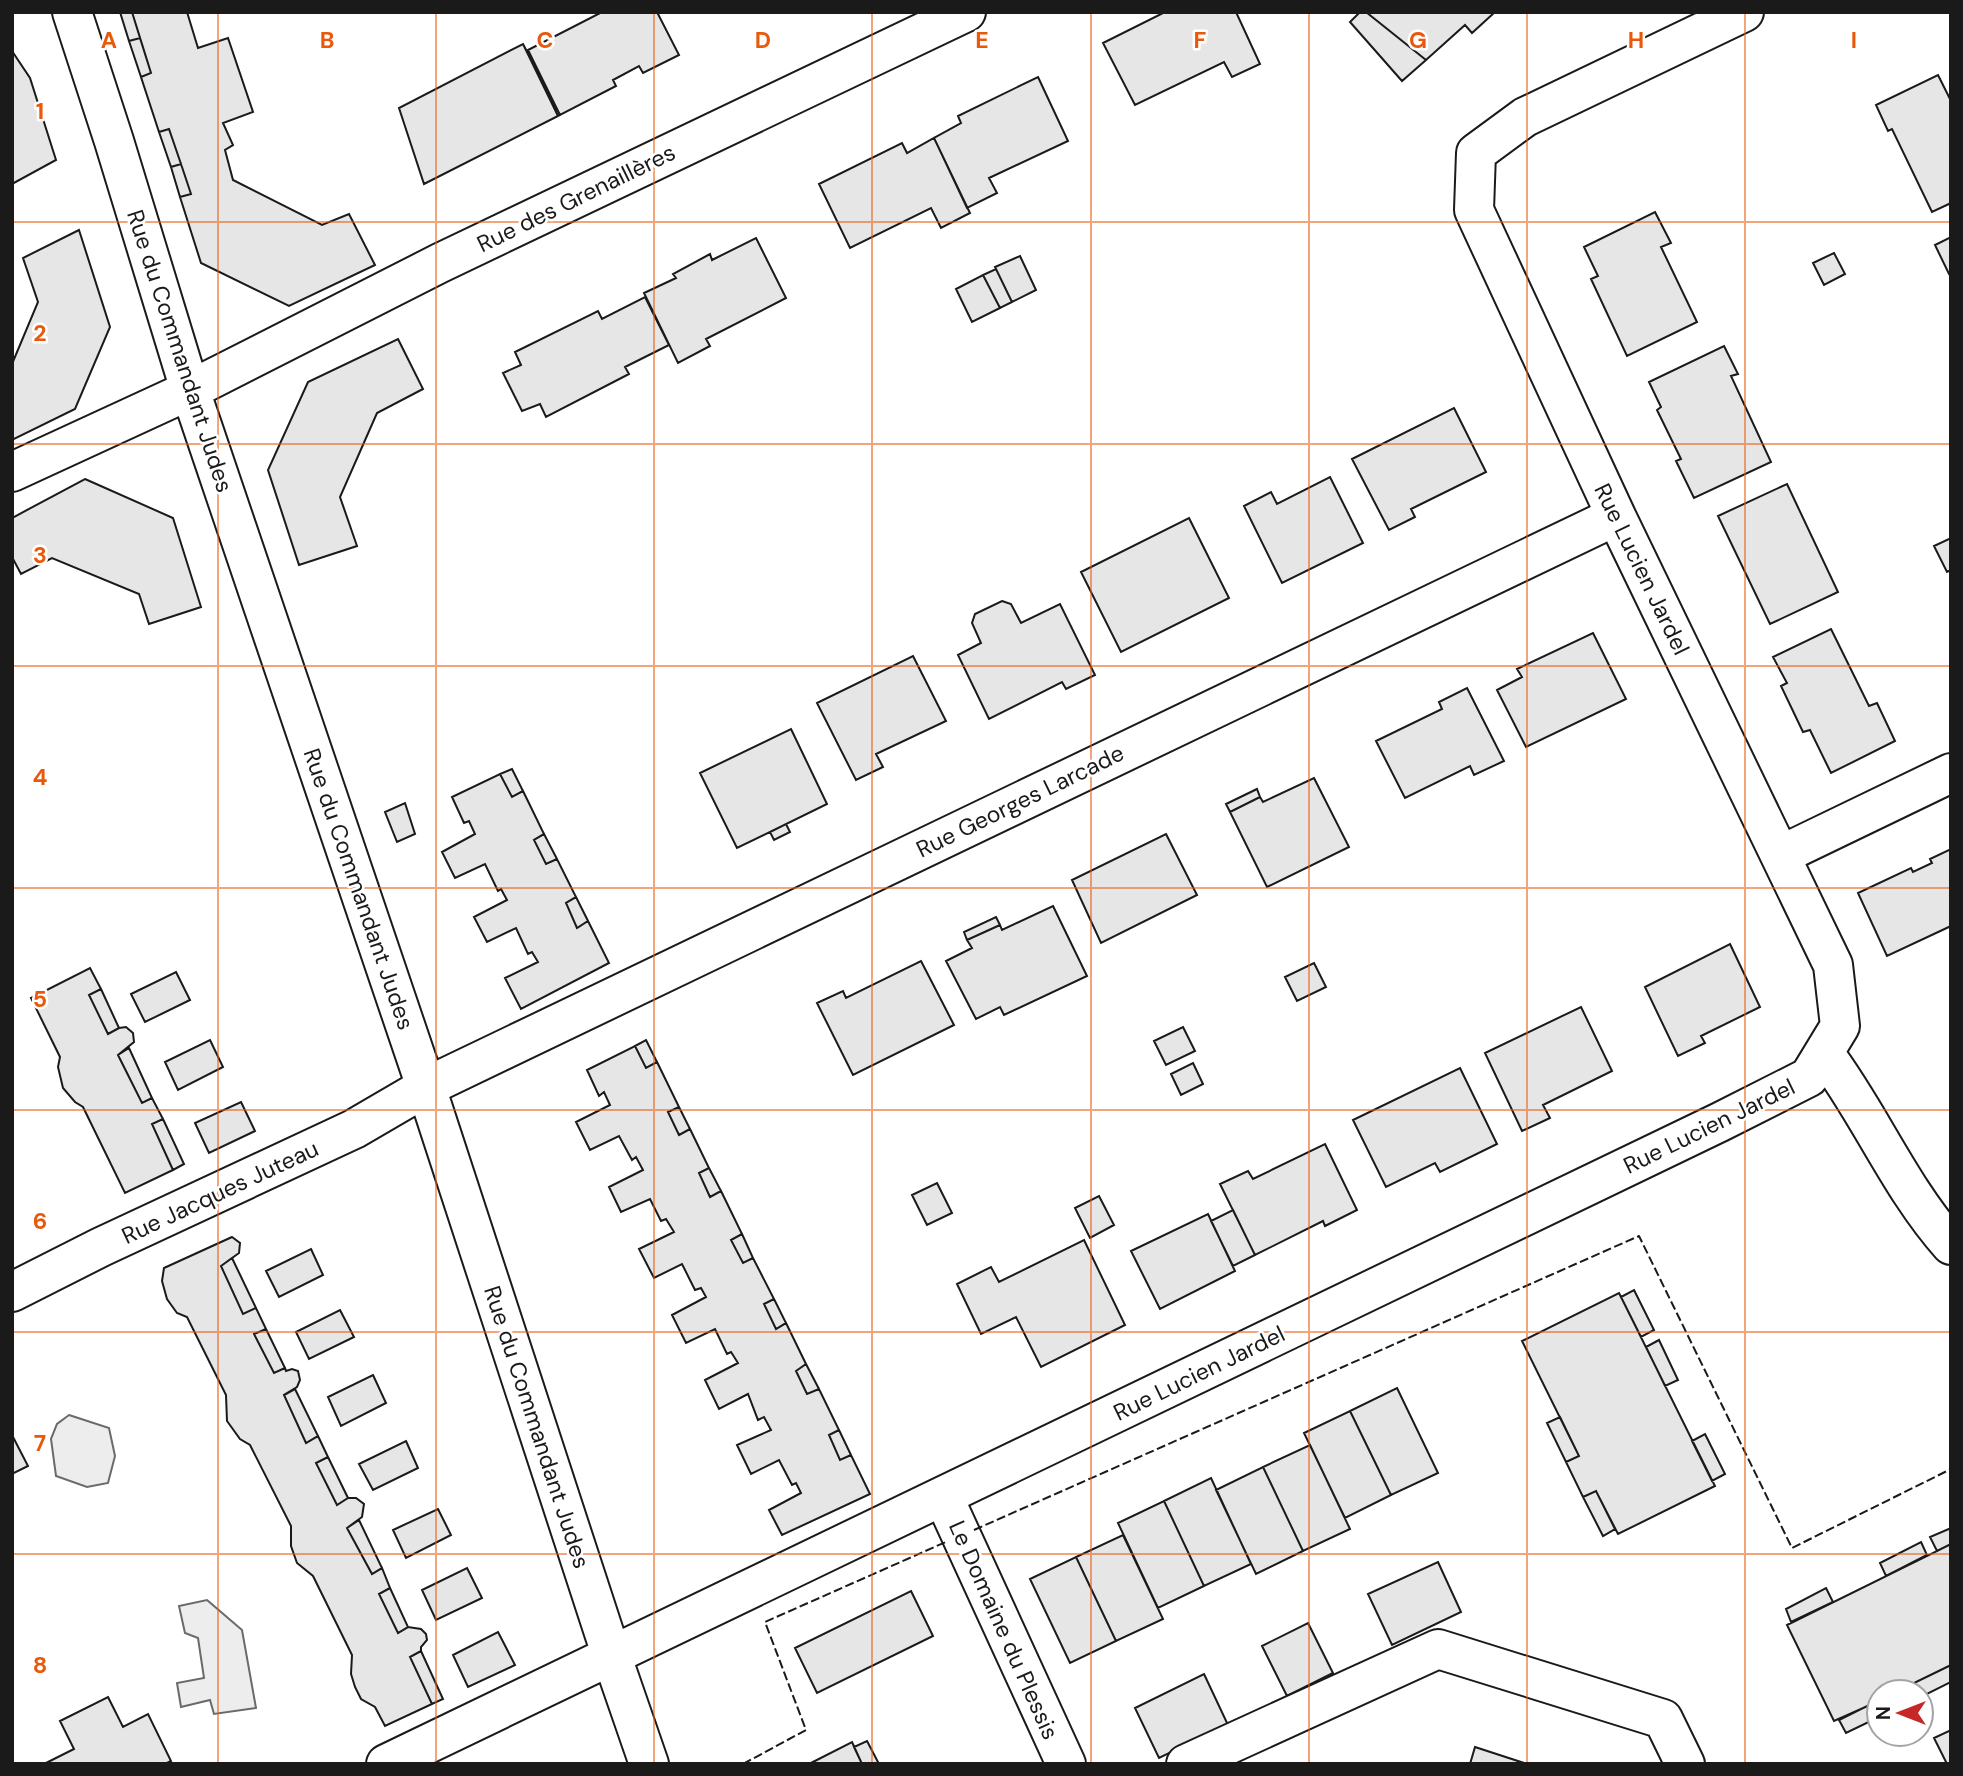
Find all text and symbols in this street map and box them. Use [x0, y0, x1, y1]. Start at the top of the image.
text: A [101, 25, 117, 55]
text: B [320, 25, 334, 55]
text: C [537, 25, 553, 55]
text: D [755, 25, 771, 55]
text: E [975, 25, 989, 55]
text: F [1194, 25, 1207, 55]
text: G [1409, 25, 1427, 55]
text: H [1628, 25, 1644, 55]
text: I [1851, 25, 1857, 55]
text: 1 [36, 96, 44, 126]
street label: Rue des Grenaillères [472, 137, 680, 259]
street label: Rue du Commandant Judes [120, 206, 240, 496]
text: 2 [33, 318, 47, 348]
street label: Rue Lucien Jardel [1588, 478, 1696, 660]
text: 3 [33, 540, 47, 570]
street label: Rue Georges Larcade [911, 738, 1129, 864]
street label: Rue du Commandant Judes [297, 744, 421, 1034]
text: 4 [33, 762, 48, 792]
text: 5 [33, 984, 47, 1014]
street label: Rue Lucien Jardel [1618, 1072, 1800, 1180]
street label: Rue Jacques Juteau [117, 1133, 323, 1251]
text: 6 [33, 1206, 47, 1236]
street label: Rue du Commandant Judes [477, 1282, 597, 1572]
street label: Rue Lucien Jardel [1108, 1319, 1290, 1427]
text: 7 [34, 1428, 46, 1458]
street label: Le Domaine du Plessis [942, 1516, 1066, 1744]
text: 8 [33, 1650, 47, 1680]
north arrow [1865, 1678, 1935, 1748]
text: N [1871, 1706, 1896, 1720]

